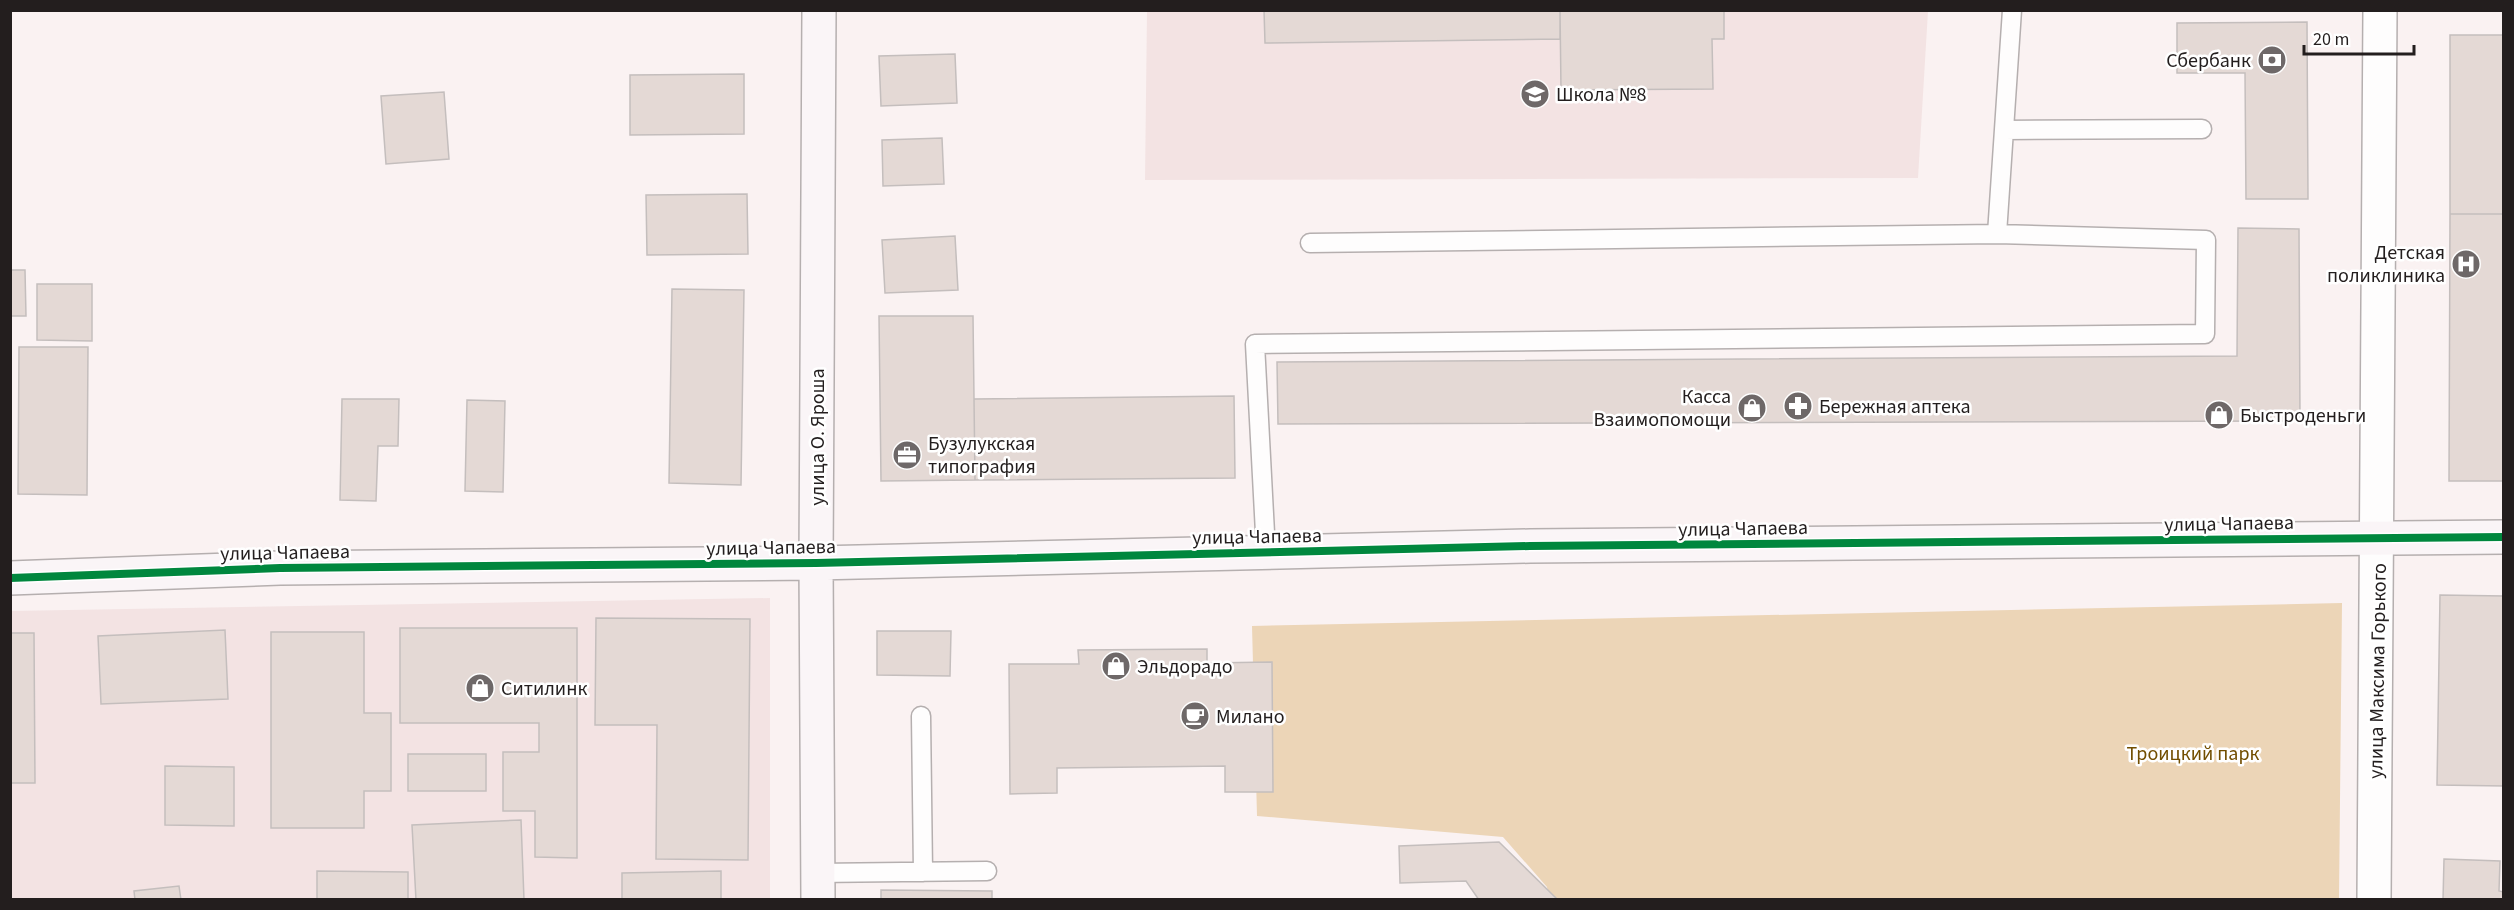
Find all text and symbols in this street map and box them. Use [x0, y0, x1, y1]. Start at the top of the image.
scale bar [2304, 18, 2414, 56]
text: 20 m [2313, 27, 2349, 52]
bank icon: Сбербанк [2256, 44, 2288, 76]
place label: Сбербанк [2166, 47, 2251, 75]
school or university icon: Школа №8 [1519, 78, 1551, 110]
place label: Школа №8 [1556, 81, 1646, 109]
place label: Детская поликлиника [2327, 239, 2445, 290]
hospital icon: Детская поликлиника [2450, 248, 2482, 280]
street label: улица О. Яроша [804, 368, 832, 506]
place label: Касса Взаимопомощи [1594, 383, 1731, 434]
pharmacy icon: Бережная аптека [1782, 390, 1814, 422]
shop icon: Касса Взаимопомощи [1736, 392, 1768, 424]
place label: Бережная аптека [1819, 393, 1971, 421]
shop icon: Быстроденьги [2203, 399, 2235, 431]
place label: Быстроденьги [2240, 402, 2366, 430]
place label: Бузулукская типография [928, 430, 1036, 481]
office icon: Бузулукская типография [891, 439, 923, 471]
street label: улица Чапаева [2164, 509, 2294, 539]
street label: улица Чапаева [1678, 514, 1808, 544]
street label: улица Чапаева [1192, 522, 1322, 552]
street label: улица Чапаева [706, 533, 836, 563]
street label: улица Чапаева [220, 538, 350, 568]
street label: улица Максима Горького [2362, 563, 2394, 779]
shop icon: Эльдорадо [1100, 650, 1132, 682]
place label: Эльдорадо [1137, 653, 1233, 681]
shop icon: Ситилинк [464, 672, 496, 704]
place label: Ситилинк [501, 675, 587, 703]
cafe icon: Милано [1179, 700, 1211, 732]
place label: Милано [1216, 703, 1285, 731]
park label: Троицкий парк [2127, 740, 2260, 768]

